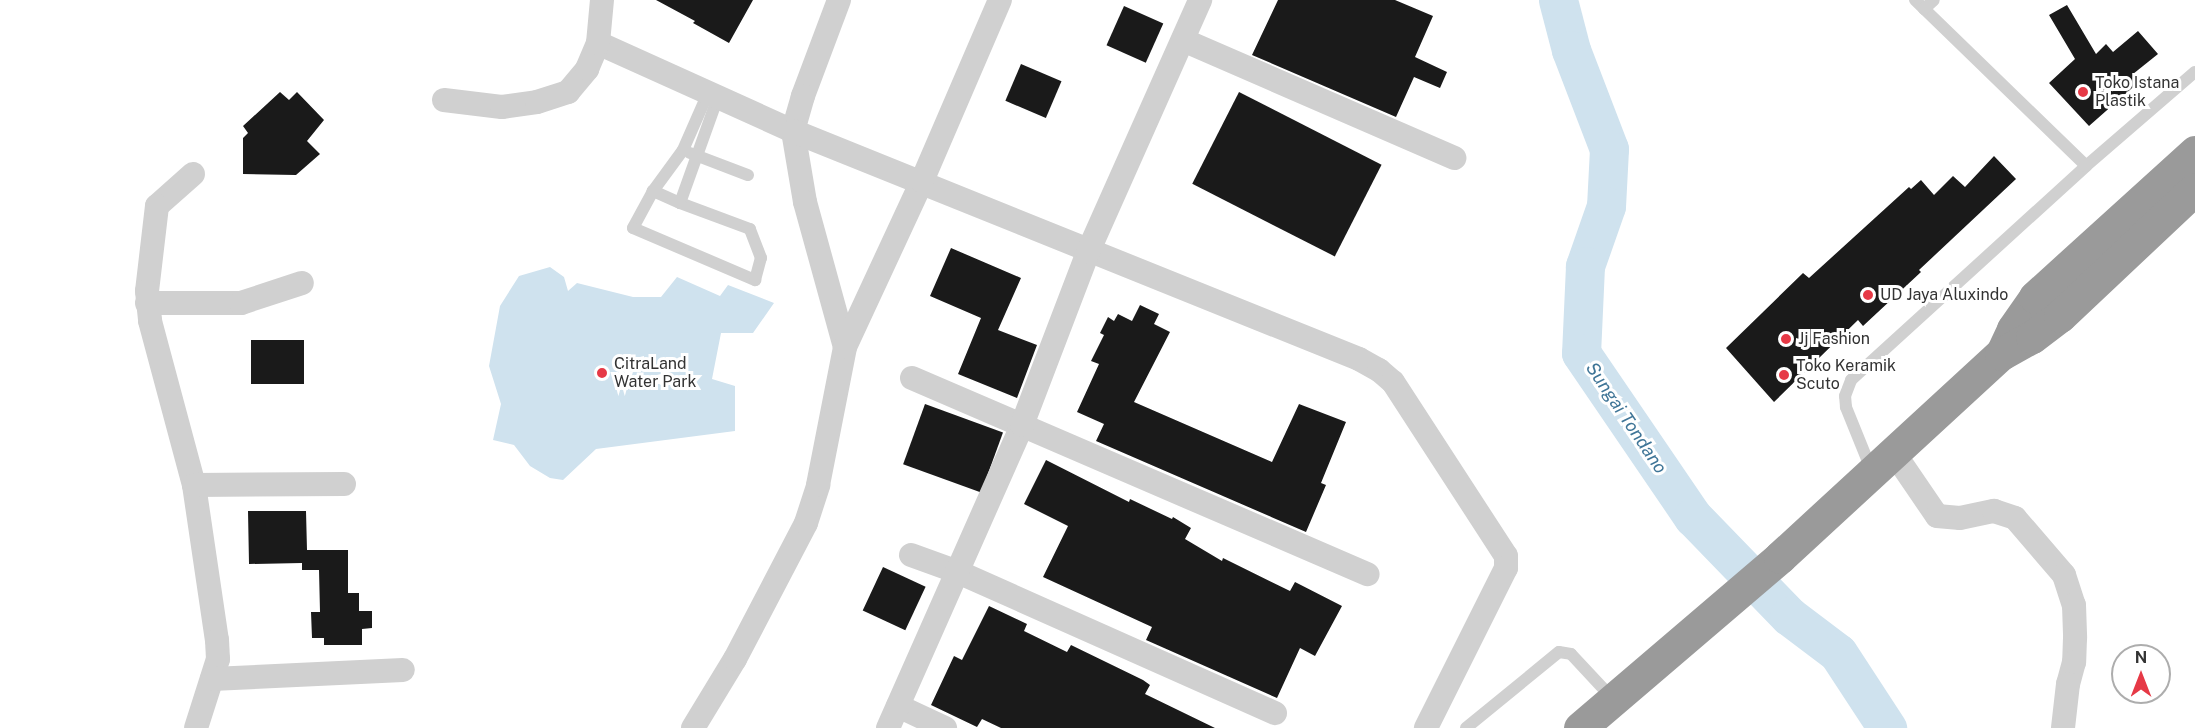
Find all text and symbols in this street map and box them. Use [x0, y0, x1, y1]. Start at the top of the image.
place label: Toko Istana Plastik [2095, 73, 2179, 111]
marker: Toko Istana Plastik [2076, 85, 2090, 99]
place label: UD Jaya Aluxindo [1880, 285, 2008, 305]
marker: UD Jaya Aluxindo [1861, 288, 1875, 302]
place label: Jj Fashion [1798, 329, 1870, 349]
marker: Jj Fashion [1779, 332, 1793, 346]
place label: CitraLand Water Park [614, 354, 696, 392]
place label: Toko Keramik Scuto [1796, 356, 1896, 394]
water label: Sungai Tondano [1581, 358, 1671, 478]
marker: CitraLand Water Park [595, 366, 609, 380]
marker: Toko Keramik Scuto [1777, 368, 1791, 382]
north arrow [2111, 644, 2171, 704]
text: N [2135, 648, 2147, 667]

